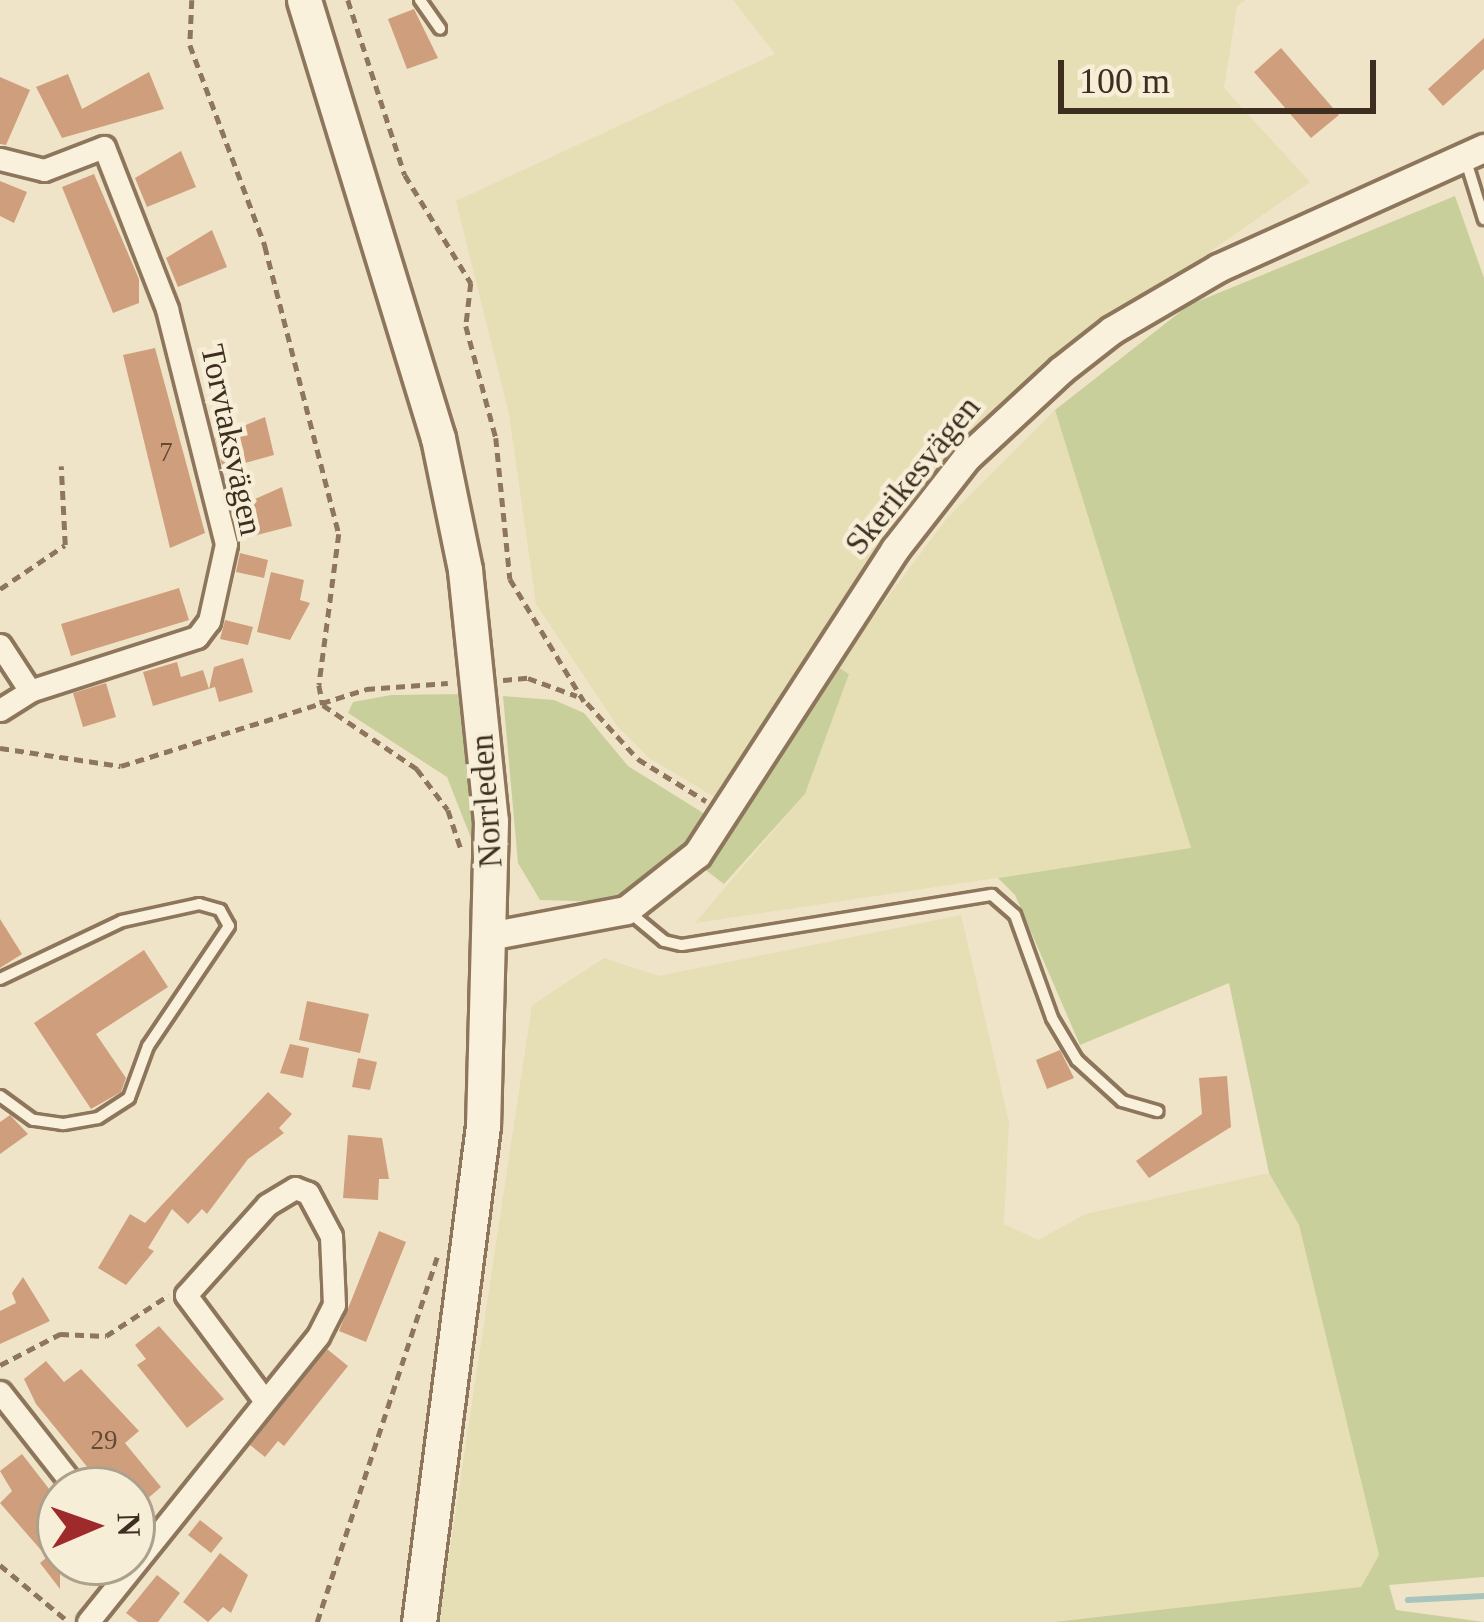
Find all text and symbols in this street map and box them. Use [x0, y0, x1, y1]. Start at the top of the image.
scale bar [1064, 36, 1382, 110]
text: 100 m [1079, 61, 1170, 101]
street label: Torvtaksvägen [191, 341, 271, 539]
street label: Skerikesvägen [837, 389, 989, 563]
house number: 7 [159, 437, 173, 469]
street label: Norrleden [463, 733, 511, 869]
house number: 29 [90, 1425, 118, 1457]
north arrow [36, 1466, 156, 1586]
text: N [111, 1512, 147, 1537]

